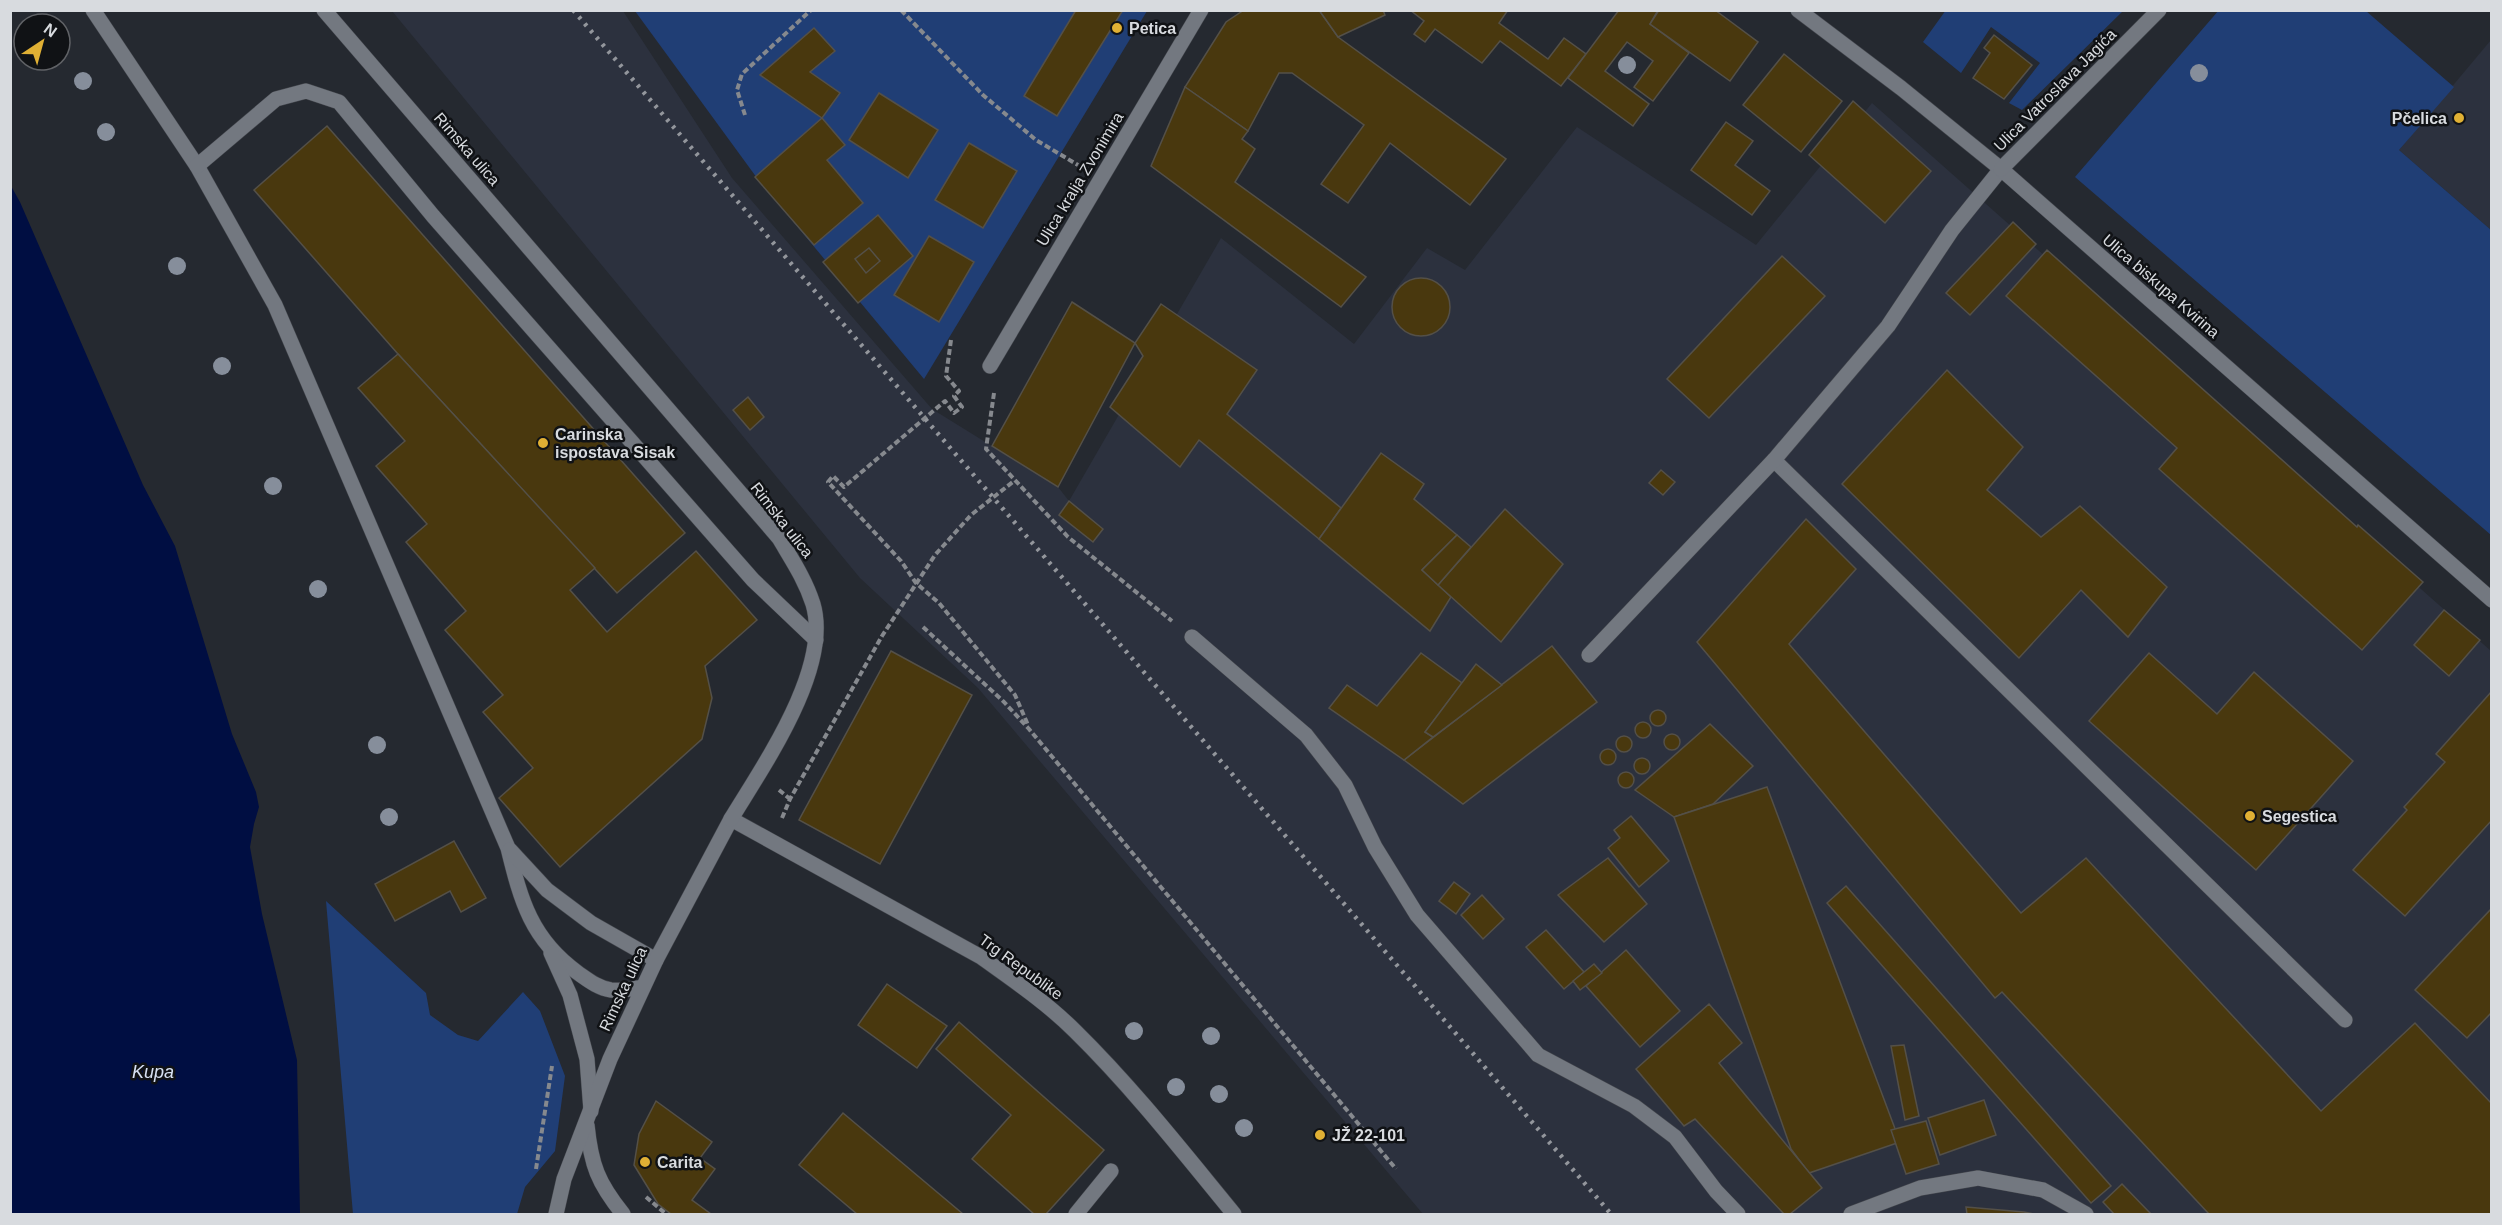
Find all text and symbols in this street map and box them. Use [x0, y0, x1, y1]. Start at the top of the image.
north arrow [12, 12, 72, 72]
text: N [41, 20, 60, 41]
place label: Petica [1129, 20, 1176, 37]
marker: Petica [1110, 21, 1124, 35]
street label: Ulica Vatroslava Jagića [1991, 26, 2119, 154]
street label: Rimska ulica [431, 109, 503, 189]
street label: Ulica kralja Zvonimira [1033, 109, 1127, 249]
place label: Pčelica [2392, 110, 2447, 127]
marker: Pčelica [2452, 111, 2466, 125]
street label: Ulica biskupa Kvirina [2099, 231, 2223, 341]
place label: Carinska ispostava Sisak [555, 426, 675, 461]
marker: Carinska ispostava Sisak [536, 436, 550, 450]
street label: Rimska ulica [747, 479, 817, 561]
place label: Segestica [2262, 808, 2337, 825]
marker: Segestica [2243, 809, 2257, 823]
street label: Trg Republike [976, 931, 1066, 1003]
street label: Rimska ulica [596, 944, 650, 1034]
water label: Kupa [132, 1062, 174, 1082]
place label: JŽ 22-101 [1332, 1126, 1405, 1144]
marker: JŽ 22-101 [1313, 1128, 1327, 1142]
place label: Carita [657, 1154, 702, 1171]
marker: Carita [638, 1155, 652, 1169]

